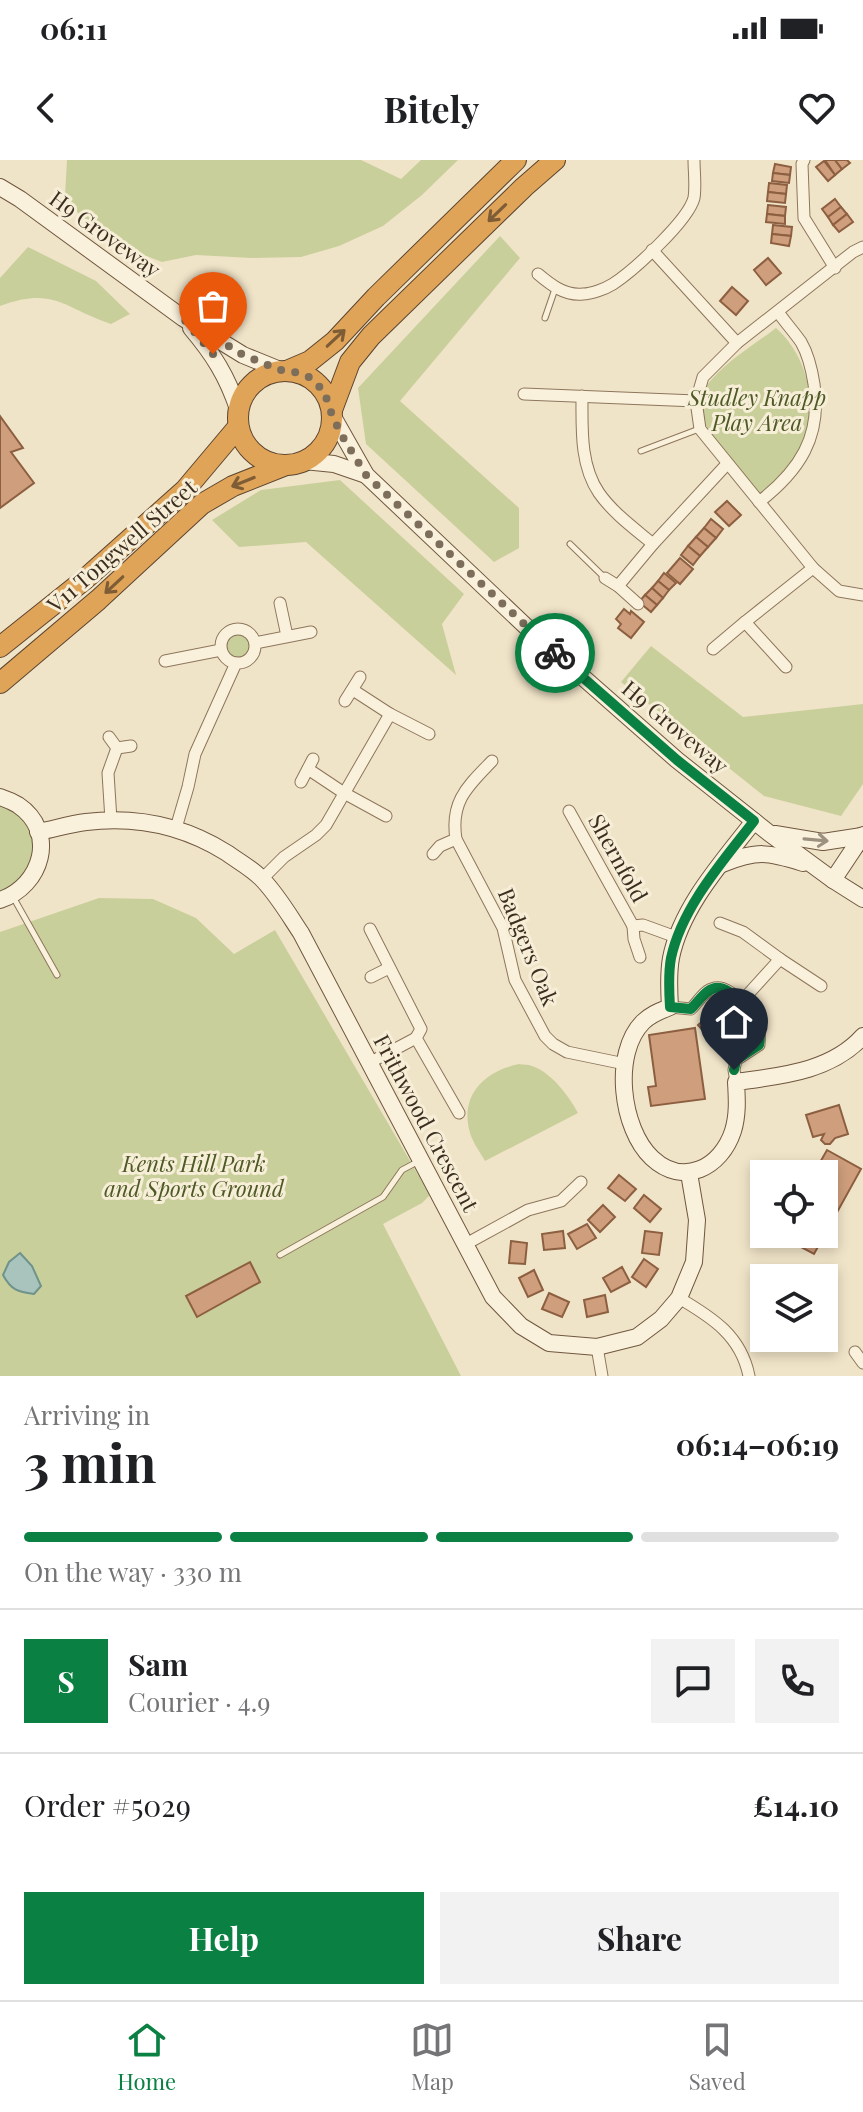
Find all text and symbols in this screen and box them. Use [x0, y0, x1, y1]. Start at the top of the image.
text: 06:11 [40, 8, 108, 48]
text: Bitely [383, 84, 480, 132]
icon: back [24, 86, 68, 130]
icon: heart [795, 86, 839, 130]
street label: H9 Groveway [44, 183, 167, 284]
one-way arrow [488, 203, 507, 222]
pin [179, 272, 247, 354]
icon: bag [191, 284, 235, 328]
one-way arrow [326, 329, 346, 348]
park label: Studley Knapp Play Area [687, 382, 826, 437]
street label: V11 Tongwell Street [39, 471, 203, 619]
one-way arrow [231, 476, 256, 490]
one-way arrow [105, 575, 125, 593]
courier [515, 613, 595, 693]
icon: bike [533, 631, 577, 675]
street label: H9 Groveway [616, 673, 735, 780]
street label: Shernfold [582, 808, 655, 907]
one-way arrow [802, 832, 829, 847]
street label: Badgers Oak [492, 883, 566, 1010]
pin [700, 988, 768, 1070]
icon: home [712, 1000, 756, 1044]
street label: Frithwood Crescent [367, 1029, 487, 1217]
park label: Kents Hill Park and Sports Ground [104, 1148, 285, 1203]
map controls [750, 1160, 838, 1352]
button: locate [750, 1160, 838, 1248]
button: layers [750, 1264, 838, 1352]
text: Arriving in [24, 1397, 150, 1432]
text: 06:14–06:19 [676, 1424, 839, 1464]
text: 3 min [24, 1427, 157, 1496]
text: On the way · 330 m [24, 1554, 242, 1589]
button: chat [651, 1639, 735, 1723]
button: phone [755, 1639, 839, 1723]
text: Sam [128, 1644, 188, 1684]
text: S [57, 1661, 75, 1701]
text: Courier · 4.9 [128, 1684, 270, 1719]
text: Order #5029 [24, 1785, 191, 1825]
text: £14.10 [753, 1785, 839, 1825]
button: Help [24, 1892, 424, 1984]
button: Share [440, 1892, 839, 1984]
tab: Home [117, 2018, 176, 2096]
tab: Map [410, 2018, 454, 2096]
tab: Saved [689, 2018, 746, 2096]

